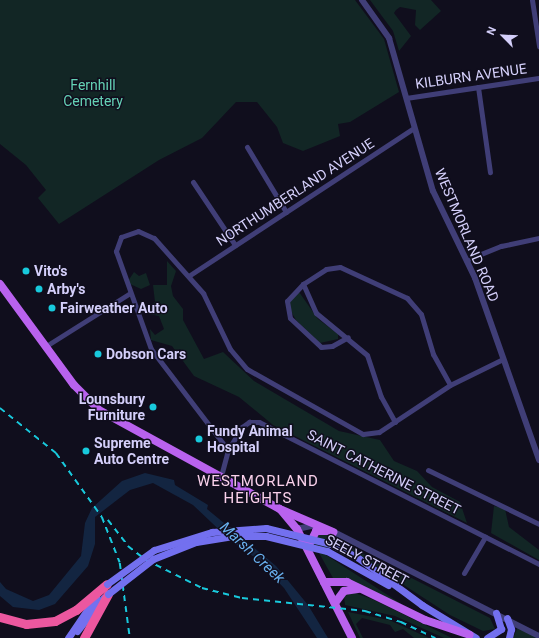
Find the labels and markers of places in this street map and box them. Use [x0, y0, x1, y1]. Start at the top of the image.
place label: Vito's [34, 263, 67, 279]
marker: Vito's [21, 266, 31, 276]
place label: Arby's [47, 281, 85, 297]
marker: Arby's [34, 284, 44, 294]
place label: Fairweather Auto [60, 300, 168, 316]
marker: Fairweather Auto [47, 303, 57, 313]
place label: Dobson Cars [106, 346, 186, 362]
marker: Dobson Cars [93, 349, 103, 359]
place label: Lounsbury Furniture [79, 391, 145, 424]
marker: Lounsbury Furniture [148, 402, 158, 412]
place label: Fundy Animal Hospital [207, 423, 293, 456]
marker: Fundy Animal Hospital [194, 434, 204, 444]
place label: Supreme Auto Centre [94, 435, 169, 468]
marker: Supreme Auto Centre [81, 446, 91, 456]

